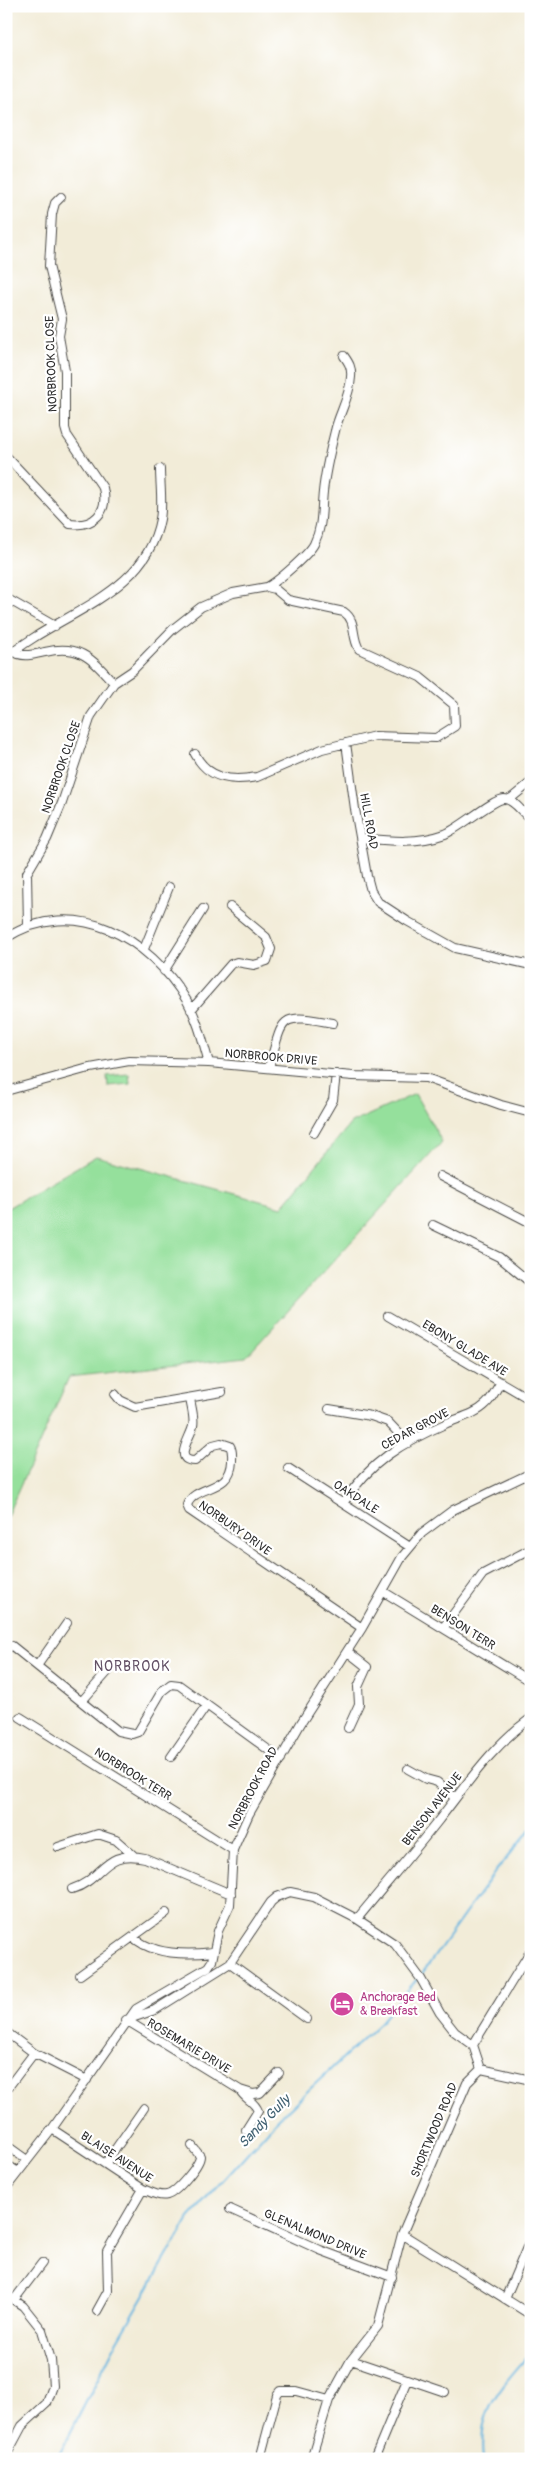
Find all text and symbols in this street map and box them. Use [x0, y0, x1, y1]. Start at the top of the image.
street label: NORBROOK CLOSE [42, 315, 61, 412]
street label: NORBROOK CLOSE [39, 719, 84, 815]
street label: HILL ROAD [356, 792, 381, 851]
street label: NORBROOK DRIVE [224, 1046, 318, 1069]
street label: EBONY GLADE AVE [419, 1317, 510, 1380]
street label: CEDAR GROVE [379, 1405, 452, 1454]
street label: OAKDALE [330, 1477, 381, 1518]
street label: NORBURY DRIVE [196, 1498, 274, 1559]
street label: BENSON TERR [428, 1602, 498, 1653]
district label: NORBROOK [94, 1658, 170, 1675]
street label: NORBROOK ROAD [225, 1744, 282, 1832]
street label: NORBROOK TERR [91, 1745, 174, 1804]
street label: BENSON AVENUE [399, 1770, 466, 1849]
place label: Anchorage Bed & Breakfast [360, 1990, 436, 2019]
hotel icon: Anchorage Bed & Breakfast [329, 1991, 355, 2017]
street label: ROSEMARIE DRIVE [144, 2016, 233, 2077]
street label: SHORTWOOD ROAD [408, 2080, 461, 2180]
water label: Sandy Gully [235, 2090, 295, 2151]
street label: BLAISE AVENUE [78, 2129, 156, 2186]
street label: GLENALMOND DRIVE [261, 2206, 368, 2263]

